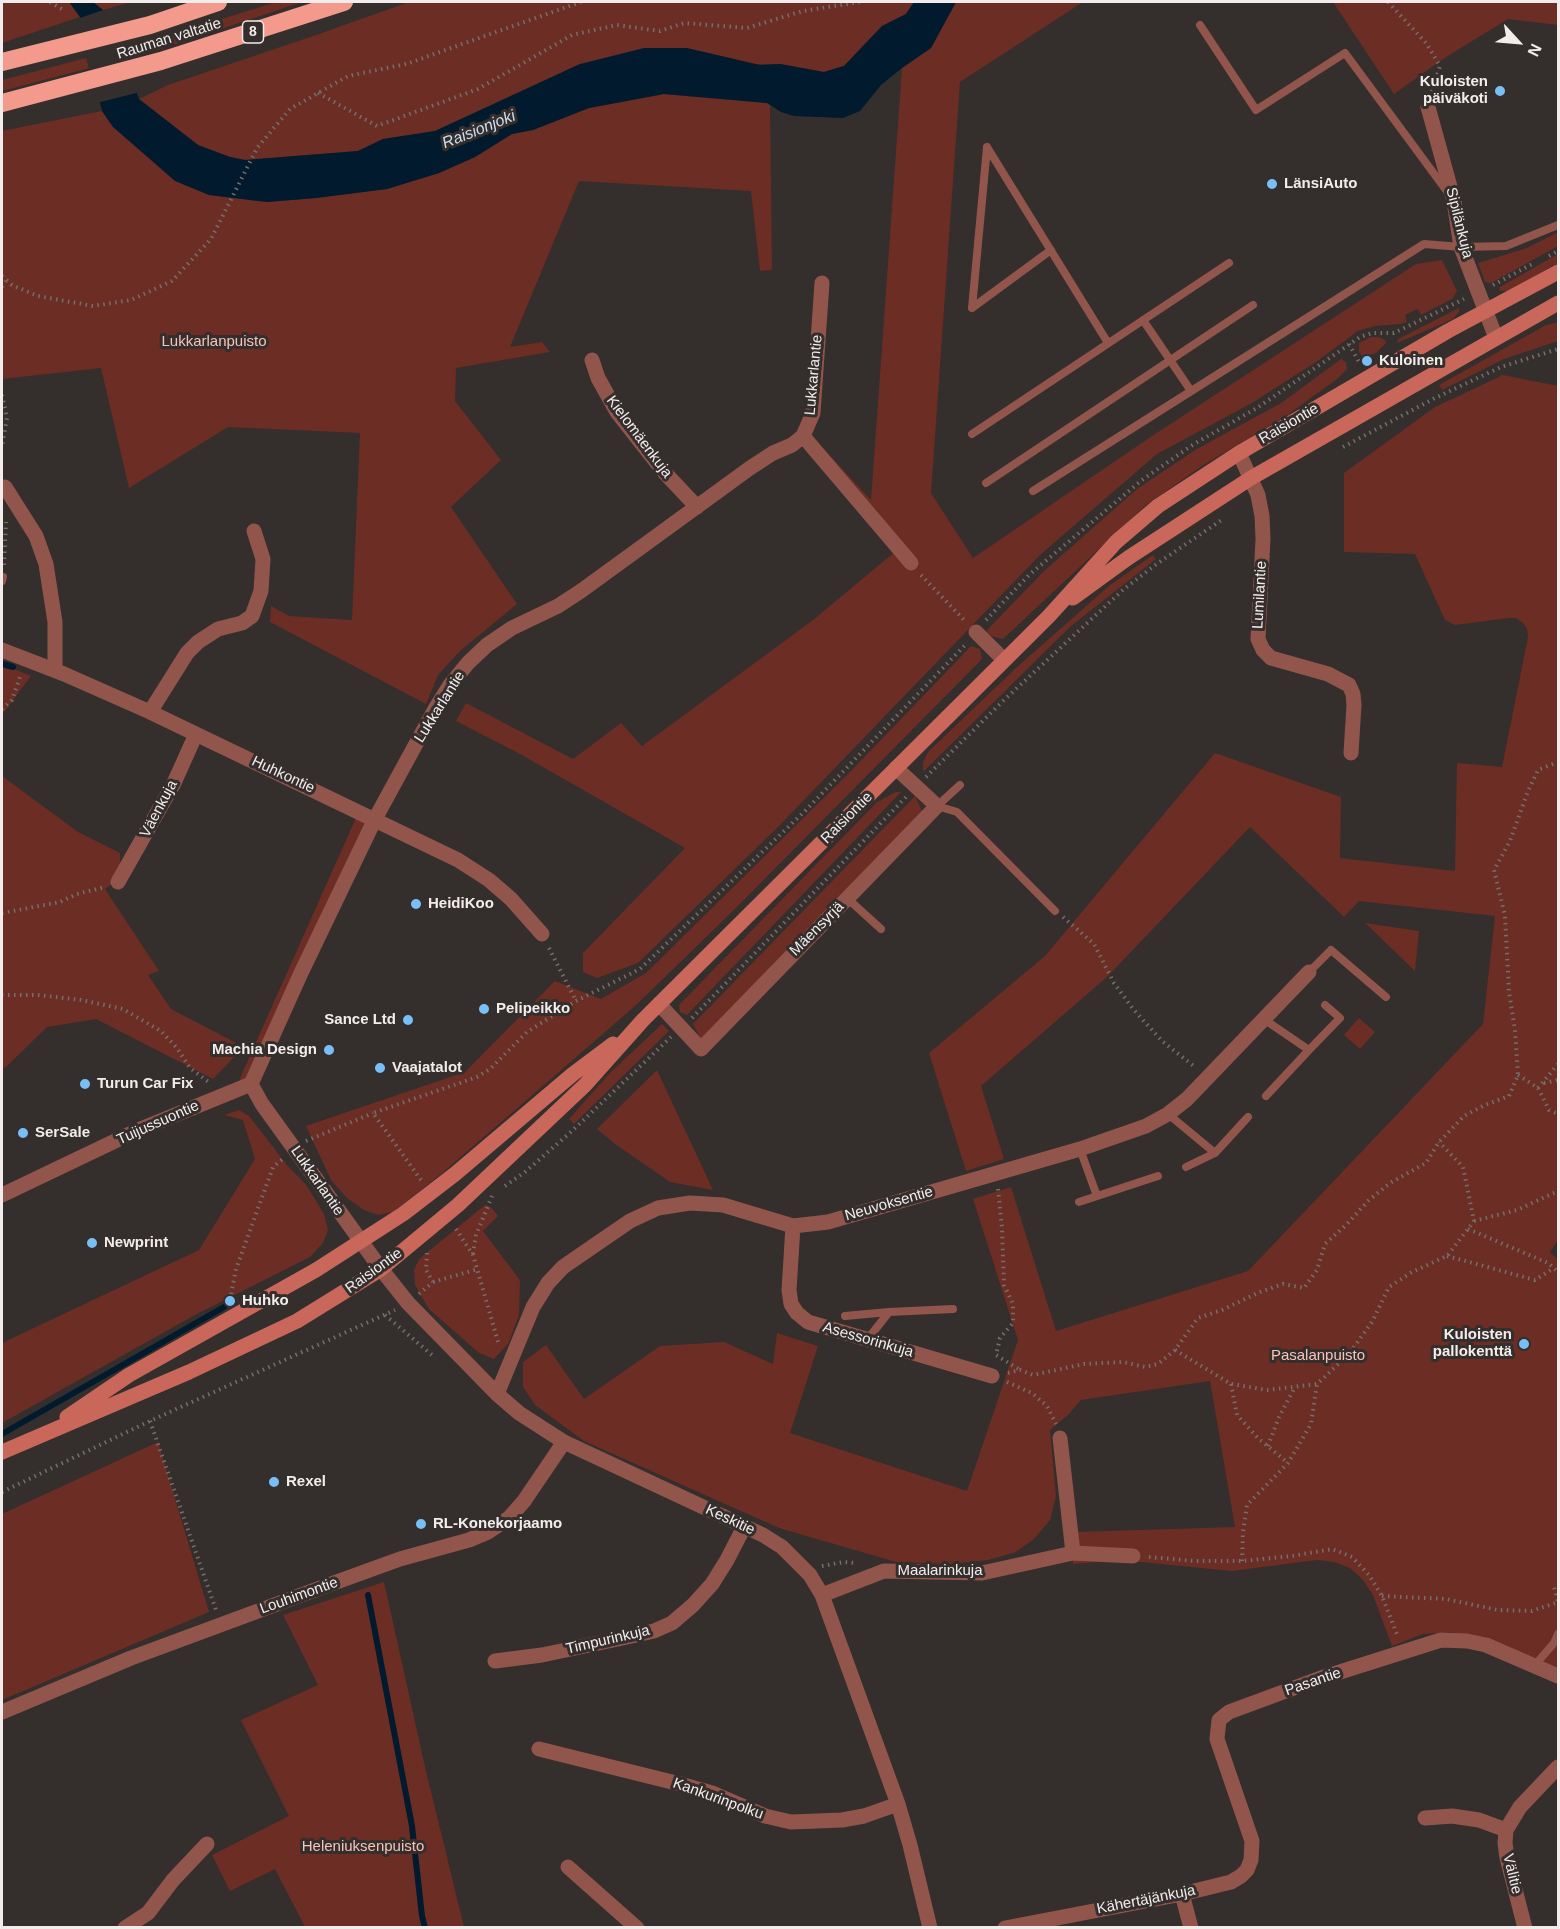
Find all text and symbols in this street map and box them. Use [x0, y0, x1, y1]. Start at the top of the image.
north arrow [1488, 12, 1548, 72]
street label: Rauman valtatie [115, 15, 223, 63]
road number: 8 [242, 21, 264, 43]
text: N [1524, 41, 1545, 59]
place label: Kuloisten päiväkoti [1420, 73, 1488, 108]
marker: Kuloisten päiväkoti [1493, 84, 1507, 98]
water label: Raisionjoki [440, 107, 518, 153]
place label: LänsiAuto [1284, 175, 1357, 193]
marker: LänsiAuto [1265, 177, 1279, 191]
street label: Sipilänkuja [1441, 186, 1477, 260]
park label: Lukkarlanpuisto [161, 333, 267, 351]
street label: Lukkarlantie [802, 334, 826, 416]
place label: Kuloinen [1379, 352, 1443, 370]
marker: Kuloinen [1360, 354, 1374, 368]
street label: Kielomäenkuja [602, 392, 676, 482]
street label: Raisiontie [1256, 400, 1322, 448]
street label: Lumilantie [1249, 560, 1271, 630]
street label: Lukkarlantie [411, 668, 469, 746]
street label: Huhkontie [249, 753, 317, 797]
street label: Väenkuja [136, 777, 182, 841]
street label: Raisiontie [817, 788, 877, 848]
place label: HeidiKoo [428, 895, 494, 913]
marker: HeidiKoo [409, 897, 423, 911]
street label: Mäensyrjä [786, 898, 848, 960]
place label: Pelipeikko [496, 1000, 570, 1018]
marker: Pelipeikko [477, 1002, 491, 1016]
place label: Sance Ltd [324, 1011, 396, 1029]
marker: Sance Ltd [401, 1013, 415, 1027]
place label: Machia Design [212, 1041, 317, 1059]
marker: Machia Design [322, 1043, 336, 1057]
place label: Vaajatalot [392, 1059, 462, 1077]
marker: Vaajatalot [373, 1061, 387, 1075]
place label: Turun Car Fix [97, 1075, 193, 1093]
marker: Turun Car Fix [78, 1077, 92, 1091]
street label: Tuijussuontie [114, 1097, 202, 1149]
place label: SerSale [35, 1124, 90, 1142]
marker: SerSale [16, 1126, 30, 1140]
street label: Lukkarlantie [286, 1143, 348, 1219]
street label: Neuvoksentie [843, 1183, 935, 1225]
place label: Newprint [104, 1234, 168, 1252]
marker: Newprint [85, 1236, 99, 1250]
street label: Raisiontie [342, 1244, 406, 1298]
place label: Huhko [242, 1292, 289, 1310]
marker: Huhko [223, 1294, 237, 1308]
street label: Asessorinkuja [821, 1318, 915, 1362]
place label: Kuloisten pallokenttä [1433, 1326, 1512, 1361]
marker: Kuloisten pallokenttä [1517, 1337, 1531, 1351]
park label: Pasalanpuisto [1271, 1347, 1365, 1365]
place label: Rexel [286, 1473, 326, 1491]
marker: Rexel [267, 1475, 281, 1489]
street label: Keskitie [702, 1501, 758, 1539]
place label: RL-Konekorjaamo [433, 1515, 562, 1533]
marker: RL-Konekorjaamo [414, 1517, 428, 1531]
street label: Maalarinkuja [897, 1562, 983, 1580]
street label: Louhimontie [258, 1574, 340, 1618]
street label: Timpurinkuja [564, 1622, 652, 1658]
street label: Pasantie [1282, 1664, 1344, 1700]
street label: Kankurinpolku [670, 1774, 766, 1824]
park label: Heleniuksenpuisto [302, 1838, 424, 1856]
street label: Välitie [1499, 1852, 1525, 1896]
street label: Kähertäjänkuja [1095, 1882, 1197, 1918]

